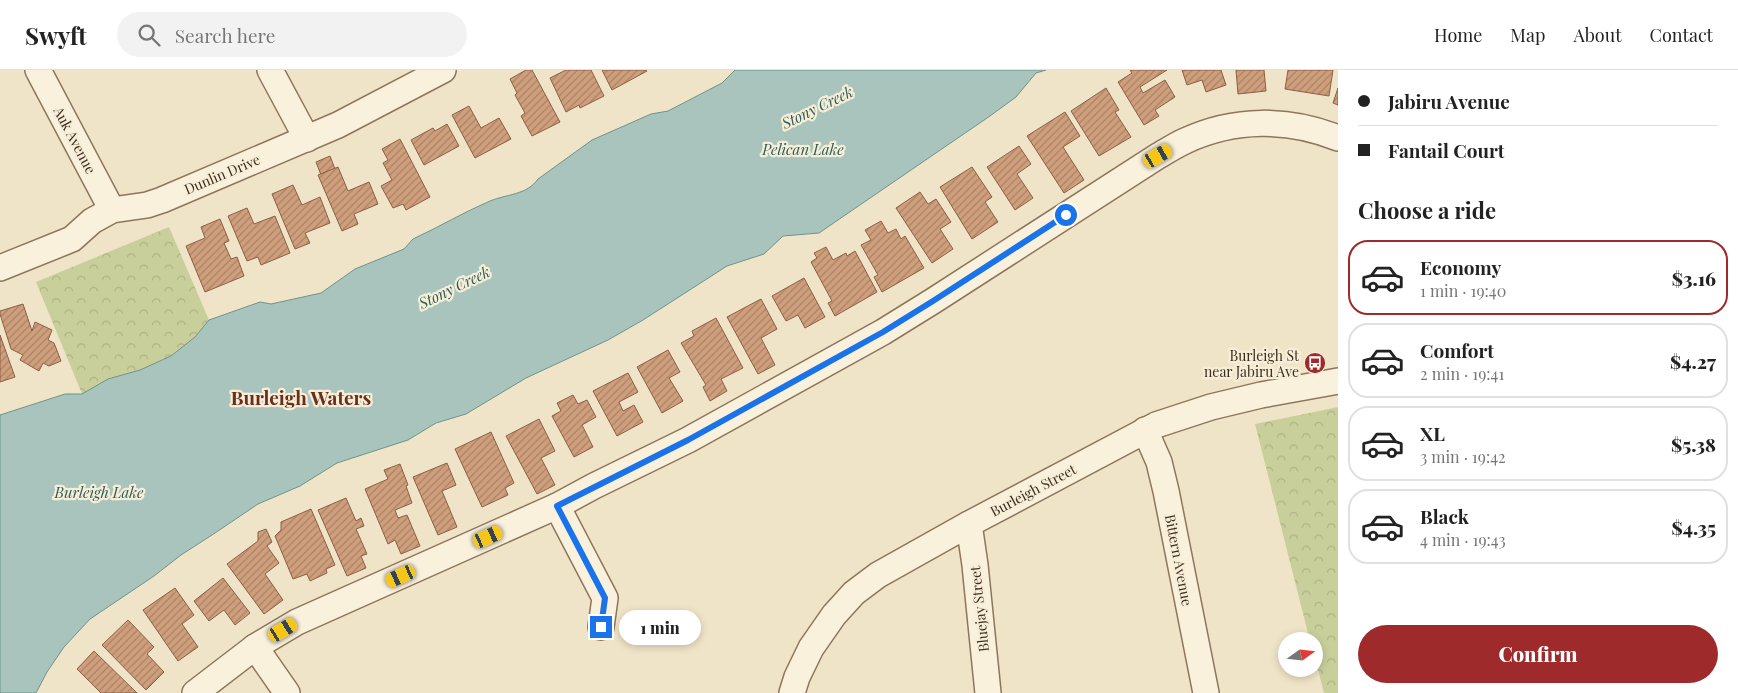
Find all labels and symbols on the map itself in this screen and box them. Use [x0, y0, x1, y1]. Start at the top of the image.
water label: Stony Creek [777, 81, 856, 133]
street label: Auk Avenue [49, 102, 101, 177]
water label: Pelican Lake [761, 139, 844, 159]
car [1141, 142, 1174, 170]
street label: Dunlin Drive [181, 149, 263, 199]
route start [1055, 204, 1077, 226]
water label: Stony Creek [414, 261, 493, 313]
place label: Burleigh St near Jabiru Ave [1204, 346, 1300, 381]
bus stop icon: Burleigh St near Jabiru Ave [1303, 351, 1327, 375]
district label: Burleigh Waters [231, 384, 371, 410]
street label: Burleigh Street [987, 459, 1080, 521]
water label: Burleigh Lake [54, 482, 144, 502]
street label: Bittern Avenue [1161, 513, 1197, 607]
car [471, 524, 504, 550]
car [384, 563, 417, 589]
street label: Bluejay Street [965, 564, 993, 653]
callout: 1 min [618, 610, 701, 644]
car [266, 616, 299, 644]
route end [590, 616, 612, 638]
north arrow [1278, 632, 1322, 678]

